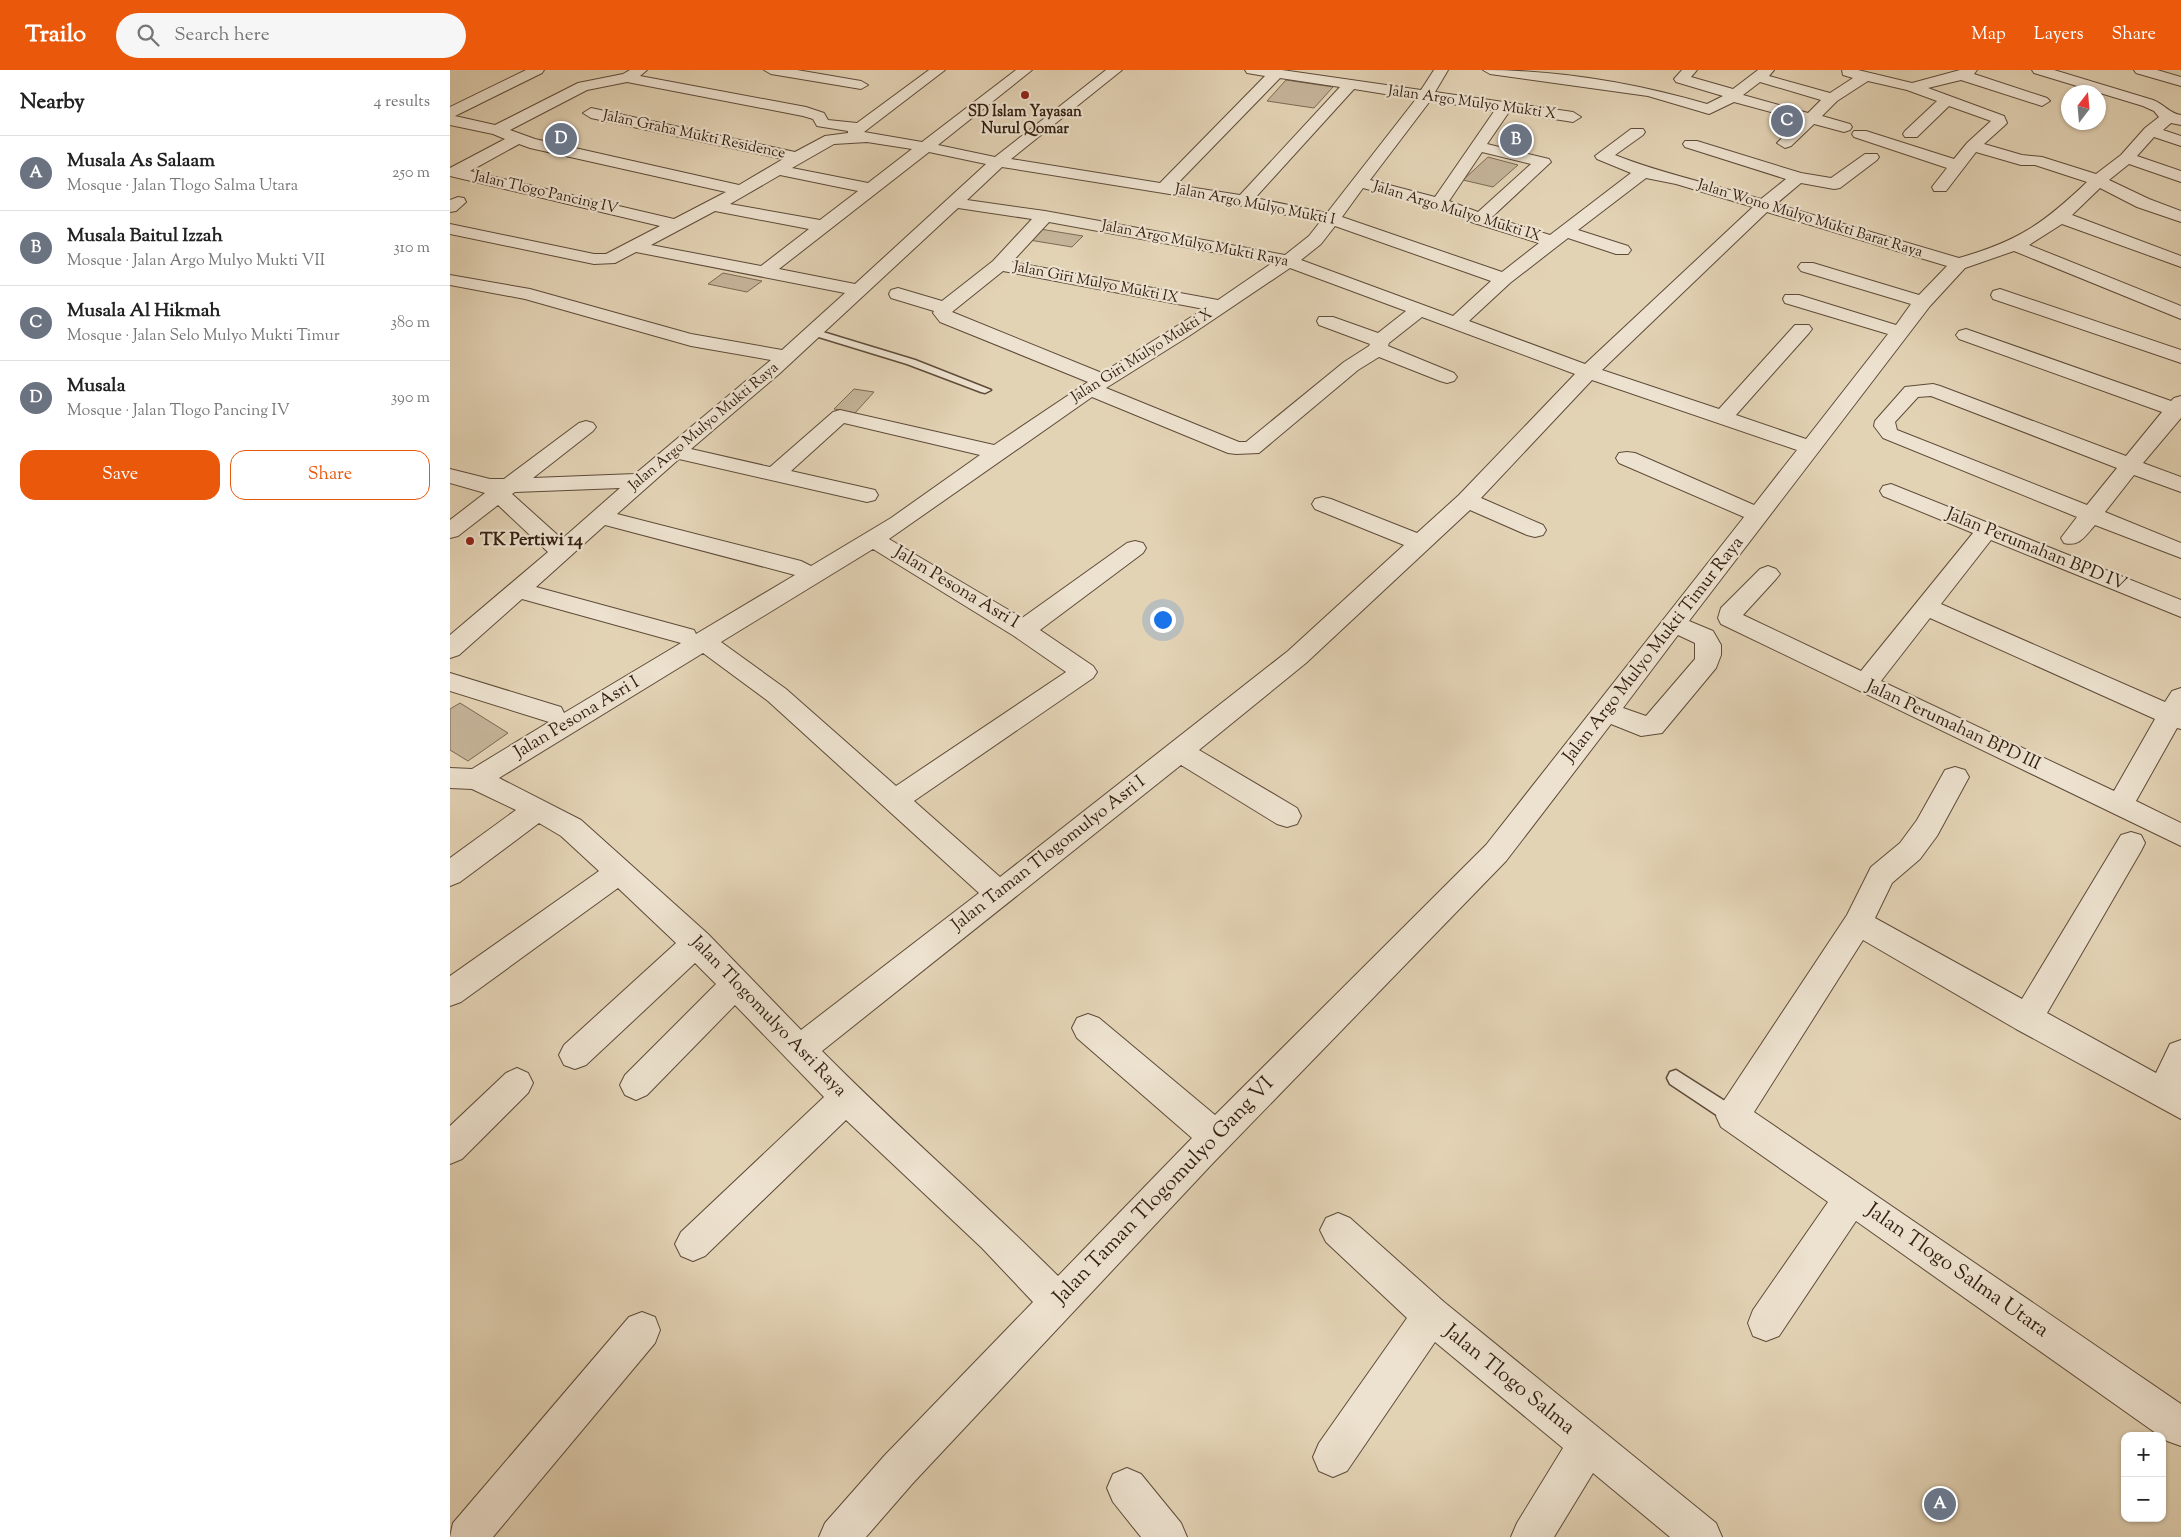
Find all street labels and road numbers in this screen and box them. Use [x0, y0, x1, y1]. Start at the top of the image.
street label: Jalan Argo Mulyo Mukti X [1386, 81, 1557, 125]
street label: Jalan Graha Mukti Residence [600, 105, 787, 165]
street label: Jalan Tlogo Pancing IV [471, 166, 620, 220]
street label: Jalan Wono Mulyo Mukti Barat Raya [1694, 174, 1925, 263]
street label: Jalan Argo Mulyo Mukti IX [1370, 176, 1543, 248]
street label: Jalan Argo Mulyo Mukti I [1172, 179, 1337, 231]
street label: Jalan Argo Mulyo Mukti Raya [1099, 215, 1290, 272]
street label: Jalan Giri Mulyo Mukti IX [1011, 256, 1180, 309]
street label: Jalan Giri Mulyo Mukti X [1067, 304, 1217, 409]
street label: Jalan Argo Mulyo Mukti Raya [624, 358, 784, 497]
street label: Jalan Perumahan BPD IV [1941, 501, 2131, 598]
street label: Jalan Argo Mulyo Mukti Timur Raya [1557, 531, 1751, 769]
street label: Jalan Pesona Asri I [888, 540, 1024, 636]
street label: Jalan Pesona Asri I [509, 670, 645, 766]
street label: Jalan Perumahan BPD III [1860, 674, 2045, 778]
street label: Jalan Taman Tlogomulyo Asri I [946, 770, 1152, 939]
street label: Jalan Tlogomulyo Asri Raya [683, 930, 852, 1103]
street label: Jalan Taman Tlogomulyo Gang VI [1046, 1070, 1281, 1312]
street label: Jalan Tlogo Salma Utara [1859, 1196, 2055, 1346]
street label: Jalan Tlogo Salma [1436, 1317, 1581, 1443]

